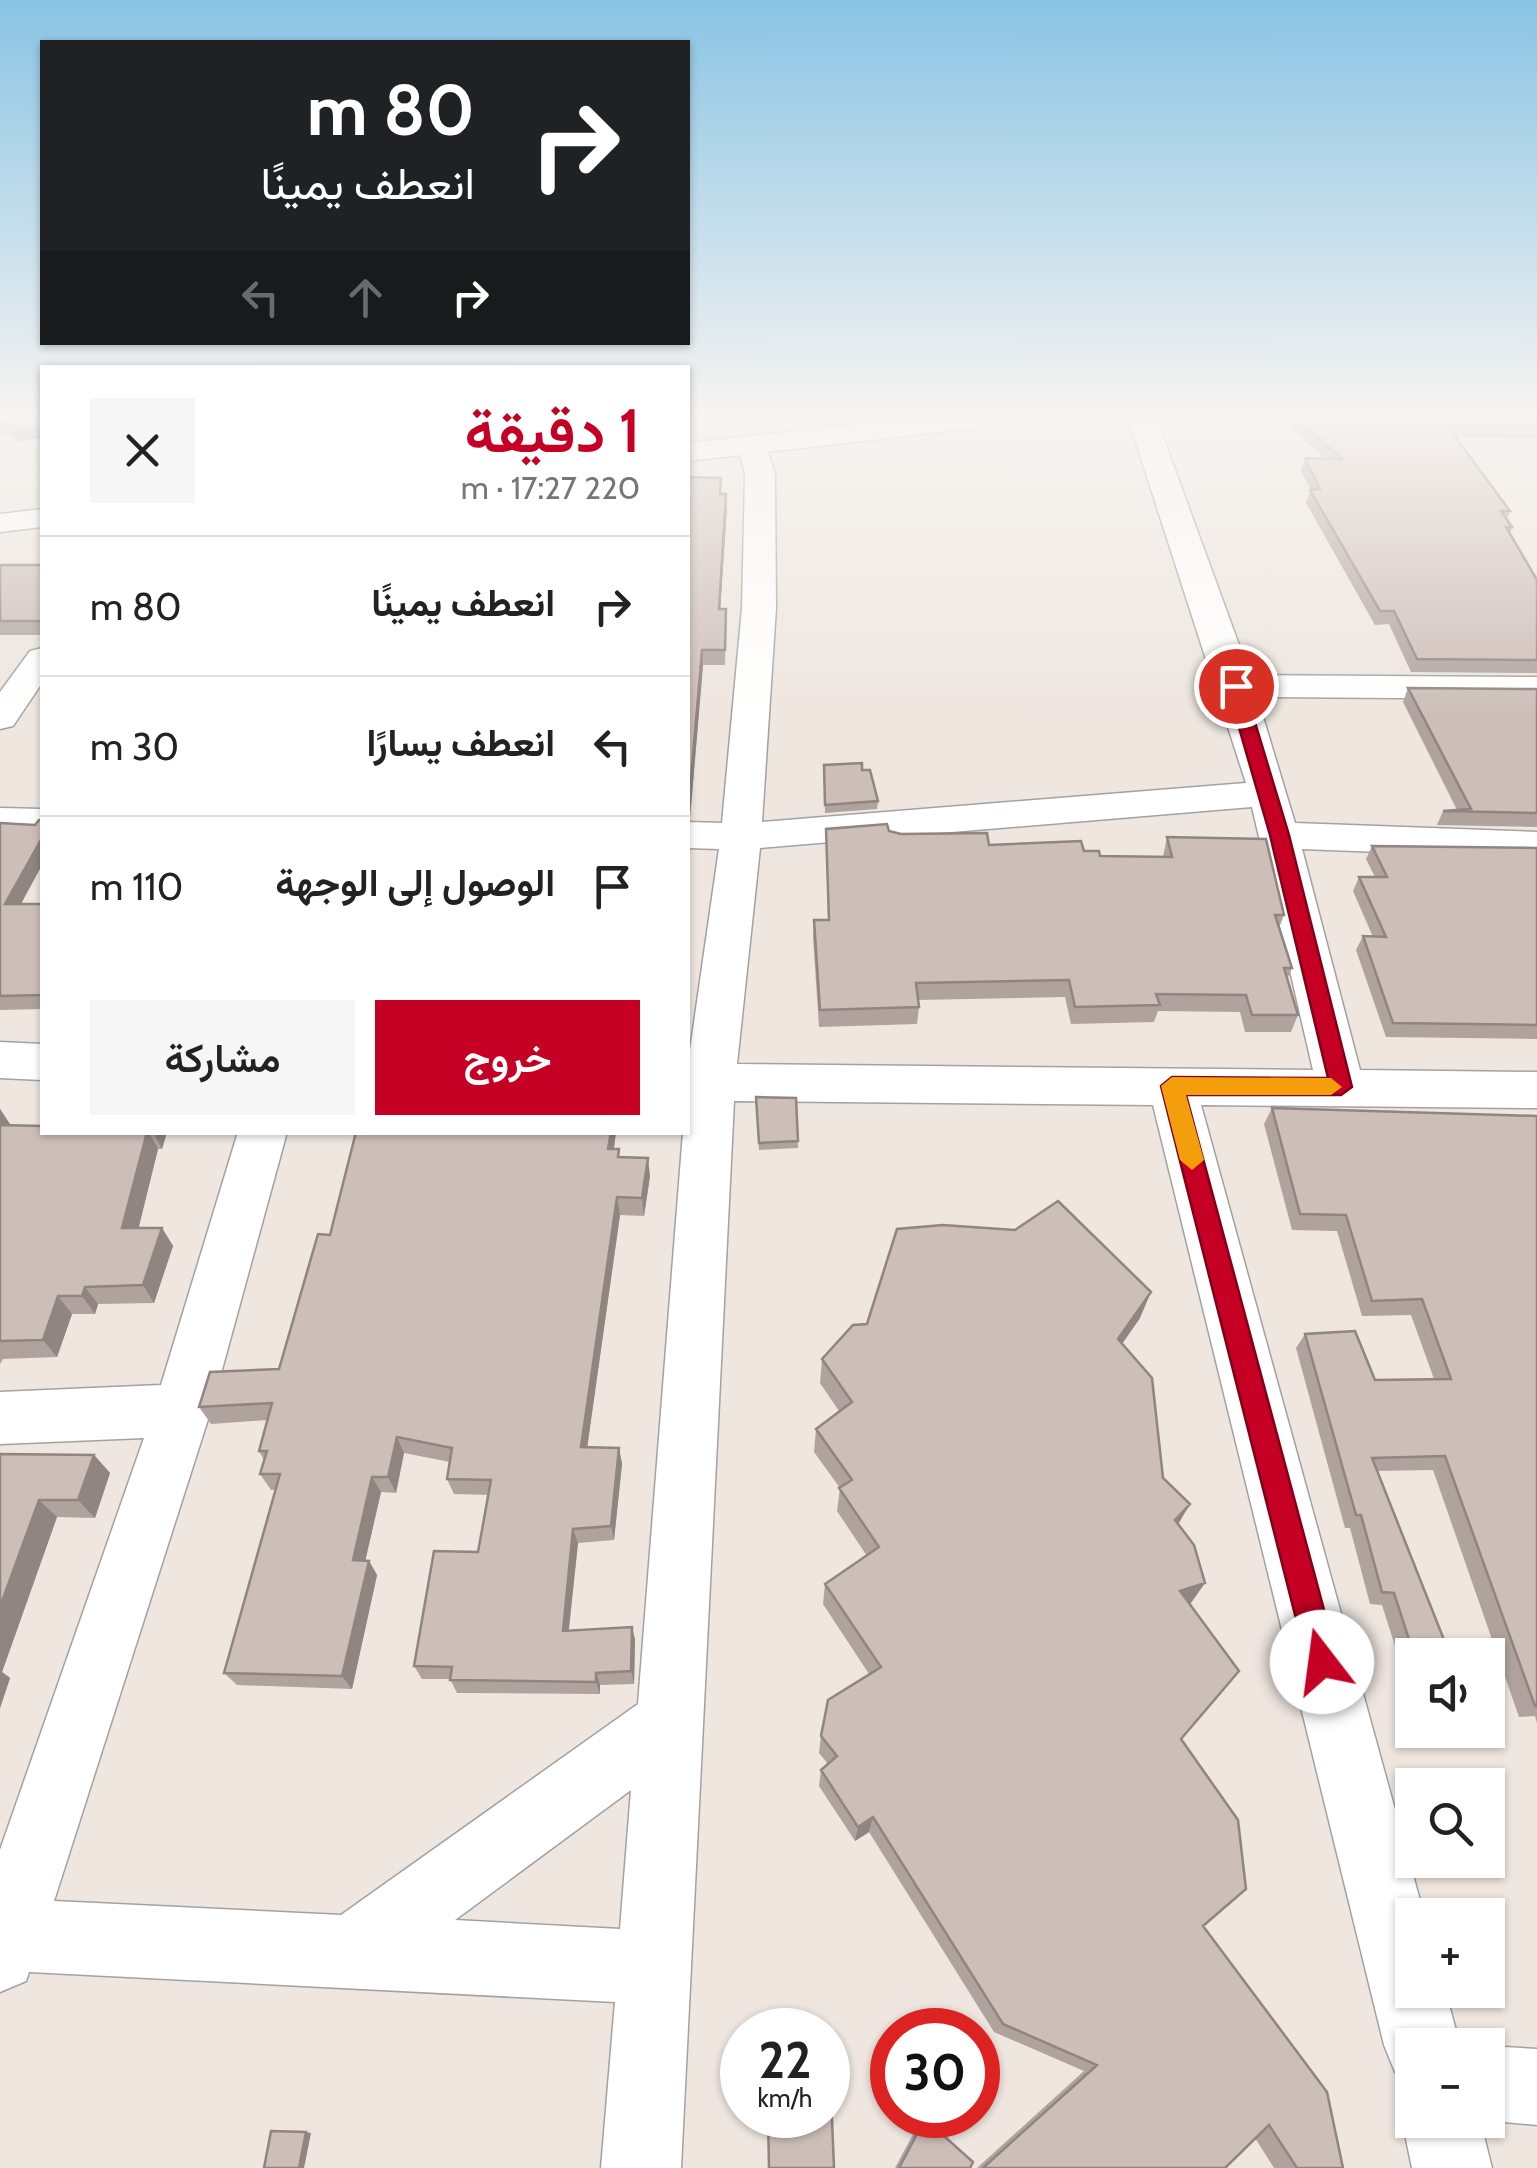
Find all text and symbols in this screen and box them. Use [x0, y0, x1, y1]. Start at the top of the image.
text: 80 m [307, 67, 475, 153]
icon: right [510, 80, 640, 210]
text: انعطف يمينًا [261, 156, 475, 210]
icon: left [233, 270, 288, 325]
icon: ahead [338, 270, 393, 325]
icon: right [443, 270, 498, 325]
text: 1 دقيقة [464, 394, 640, 467]
button: close [90, 398, 195, 503]
text: 220 m · 17:27 [461, 468, 640, 507]
text: انعطف يمينًا [371, 579, 555, 626]
icon: right [585, 579, 640, 634]
text: 80 m [90, 583, 181, 630]
pin [1194, 644, 1279, 729]
icon: arrive [1209, 659, 1264, 714]
text: انعطف يسارًا [367, 719, 555, 766]
icon: left [585, 719, 640, 774]
text: 30 m [90, 723, 179, 770]
text: الوصول إلى الوجهة [275, 859, 555, 906]
icon: arrive [585, 859, 640, 914]
text: 110 m [90, 863, 183, 910]
button: مشاركة [90, 1000, 355, 1115]
button: خروج [375, 1000, 640, 1115]
position arrow [1270, 1610, 1374, 1714]
map controls [1395, 1638, 1505, 2138]
button: sound [1395, 1638, 1505, 1748]
button: search [1395, 1768, 1505, 1878]
button: + [1395, 1898, 1505, 2008]
speed limit sign: 30 [870, 2008, 1000, 2138]
button: − [1395, 2028, 1505, 2138]
text: 22 [759, 2030, 811, 2091]
text: km/h [758, 2083, 812, 2113]

